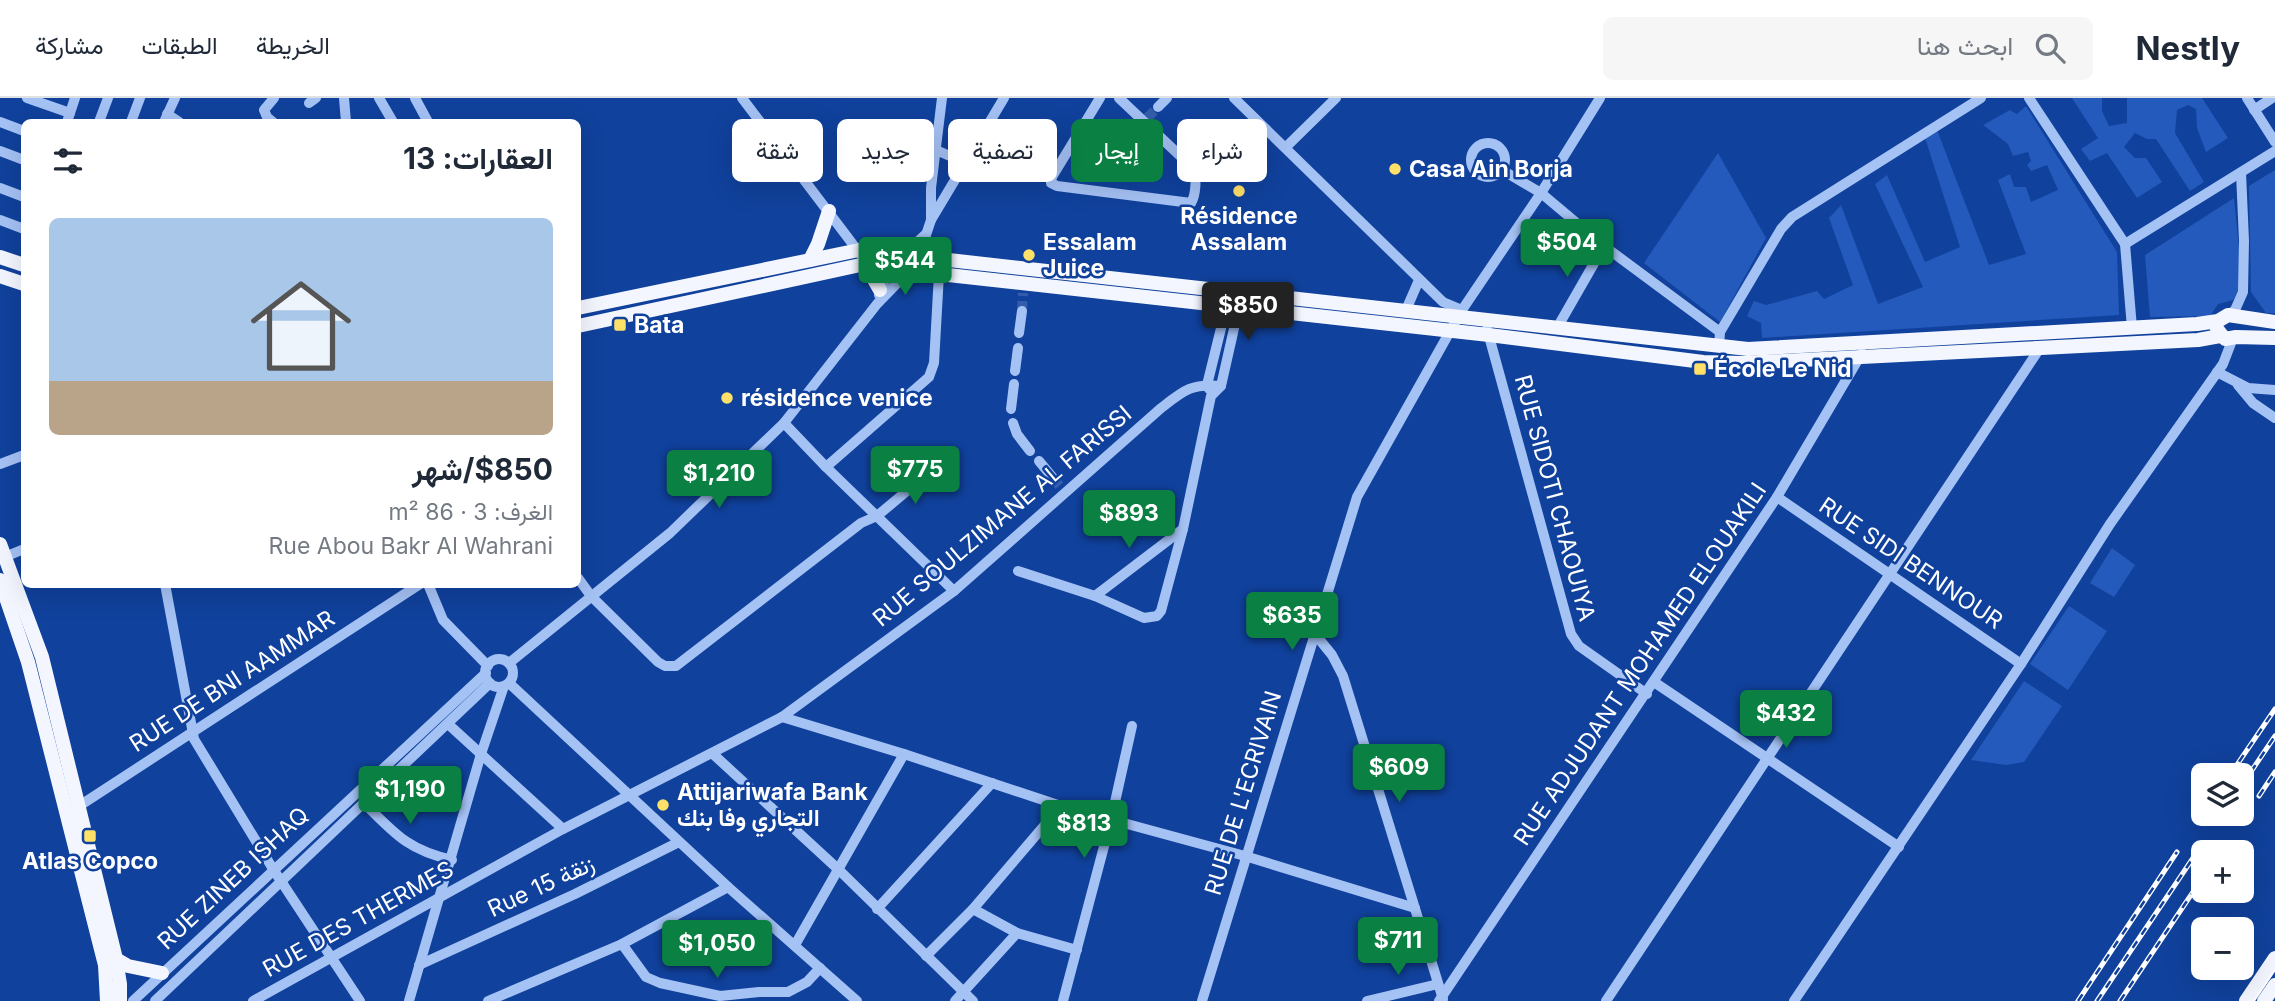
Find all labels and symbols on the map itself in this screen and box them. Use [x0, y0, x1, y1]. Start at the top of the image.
place label: Casa Ain Borja [1409, 155, 1573, 183]
marker: Casa Ain Borja [1387, 161, 1403, 177]
marker: Résidence Assalam [1231, 183, 1247, 199]
place label: Résidence Assalam [1180, 202, 1298, 256]
pin: $504 [1526, 220, 1608, 279]
place label: Essalam Juice [1043, 228, 1137, 282]
pin: $544 [864, 238, 946, 297]
marker: Essalam Juice [1021, 247, 1037, 263]
pin: $850 [1207, 282, 1289, 342]
place label: Bata [634, 311, 684, 339]
marker: Bata [612, 317, 628, 333]
place label: École Le Nid [1714, 355, 1851, 383]
marker: École Le Nid [1692, 361, 1708, 377]
street label: RUE SIDOTI CHAOUIYA [1509, 372, 1601, 624]
place label: résidence venice [741, 384, 933, 412]
marker: résidence venice [719, 390, 735, 406]
street label: RUE SOULZIMANE AL FARISSI [867, 400, 1137, 632]
pin: $775 [874, 446, 956, 506]
pin: $1,210 [662, 450, 776, 510]
street label: RUE ADJUDANT MOHAMED ELOUAKILI [1508, 477, 1772, 851]
pin: $893 [1088, 490, 1170, 550]
street label: RUE SIDI BENNOUR [1814, 491, 2008, 635]
pin: $635 [1251, 592, 1333, 652]
street label: RUE DE BNI AAMMAR [124, 604, 340, 758]
street label: RUE DE L'ECRIVAIN [1199, 687, 1287, 899]
pin: $432 [1745, 690, 1827, 750]
pin: $609 [1358, 744, 1440, 804]
pin: $1,190 [353, 766, 467, 826]
place label: Attijariwafa Bank التجاري وفا بنك [677, 778, 868, 837]
marker: Attijariwafa Bank التجاري وفا بنك [655, 797, 671, 813]
pin: $813 [1043, 800, 1125, 860]
street label: RUE ZINEB ISHAQ [152, 801, 314, 955]
marker: Atlas Copco [82, 828, 98, 844]
place label: Atlas Copco [22, 847, 158, 875]
street label: Rue 15 زنقة [483, 849, 599, 924]
street label: RUE DES THERMES [258, 855, 458, 983]
pin: $711 [1357, 918, 1439, 977]
pin: $1,050 [660, 920, 774, 980]

